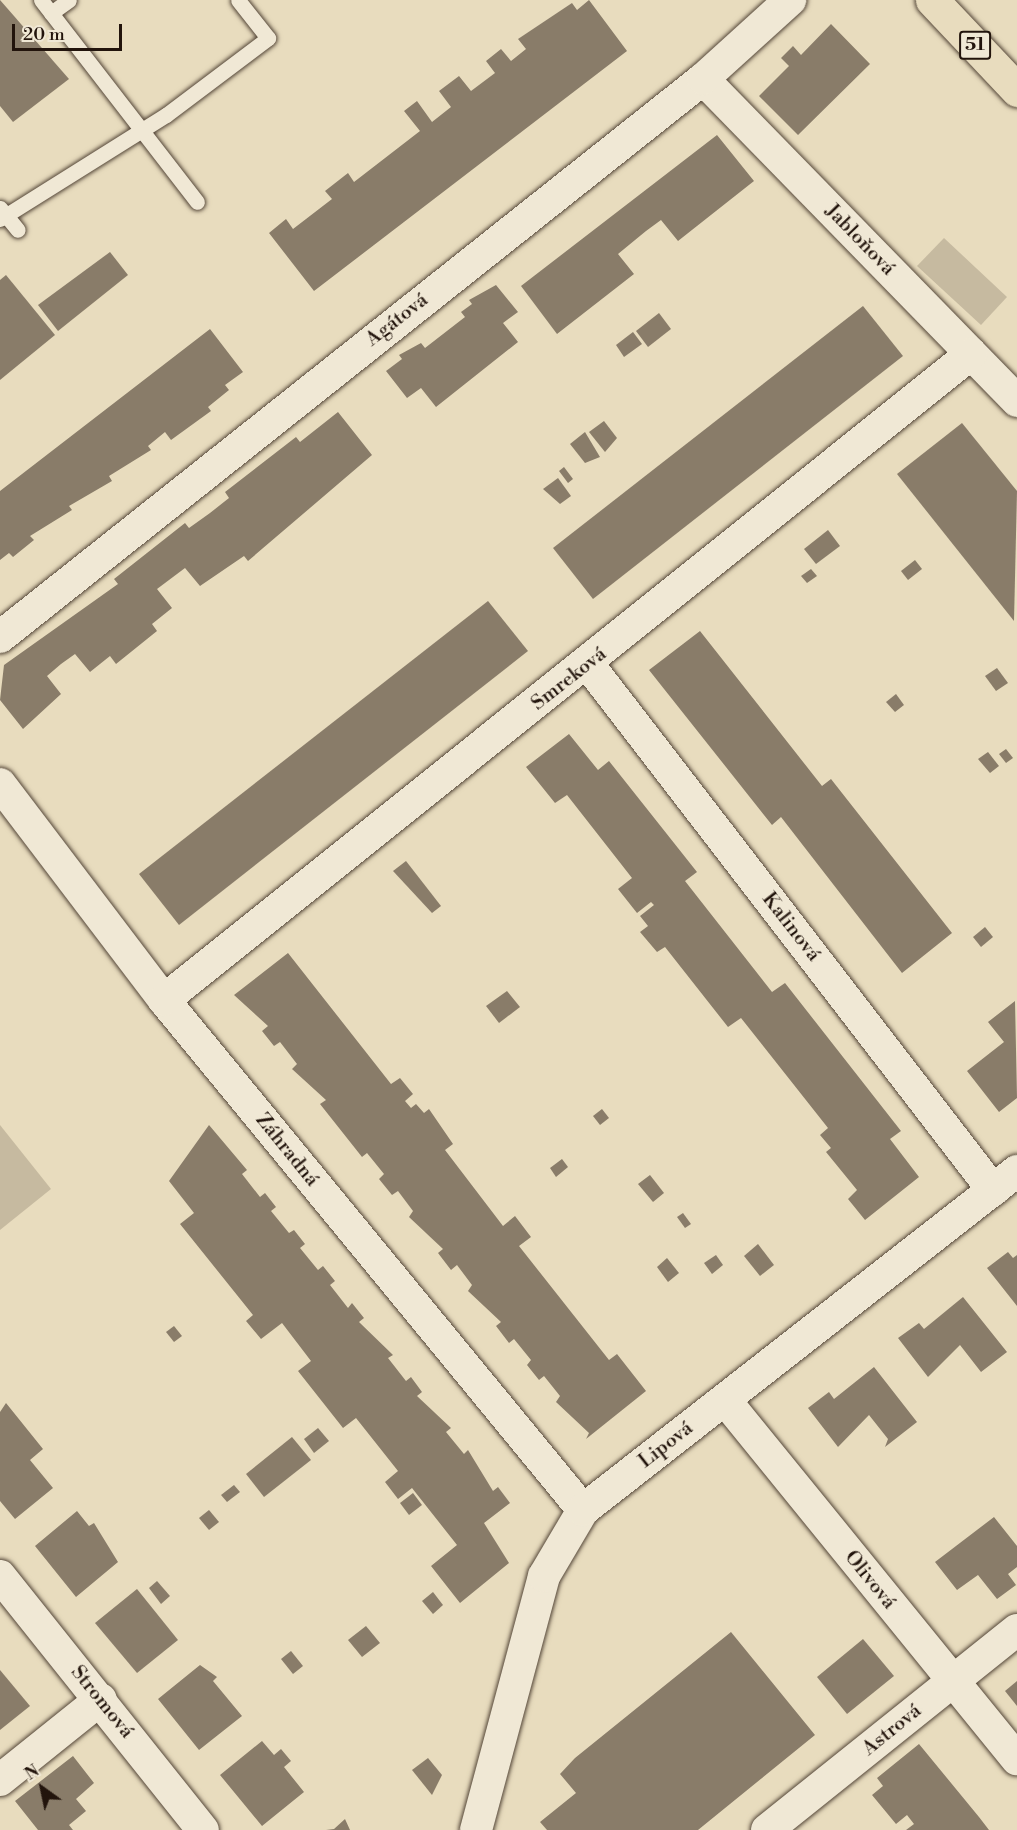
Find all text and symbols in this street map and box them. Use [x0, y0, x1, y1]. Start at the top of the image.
scale bar [15, 12, 124, 50]
text: 20 m [23, 23, 65, 46]
road number: 51 [958, 30, 992, 60]
street label: Jabloňová [820, 199, 900, 281]
street label: Agátová [361, 288, 433, 352]
street label: Smreková [527, 642, 611, 716]
street label: Kalinová [757, 888, 825, 966]
street label: Záhradná [250, 1109, 324, 1191]
street label: Lipová [634, 1416, 698, 1474]
street label: Olivová [839, 1546, 901, 1614]
street label: Stromová [65, 1661, 139, 1743]
street label: Astrová [858, 1699, 926, 1761]
north arrow [12, 1758, 72, 1818]
text: N [21, 1761, 43, 1785]

